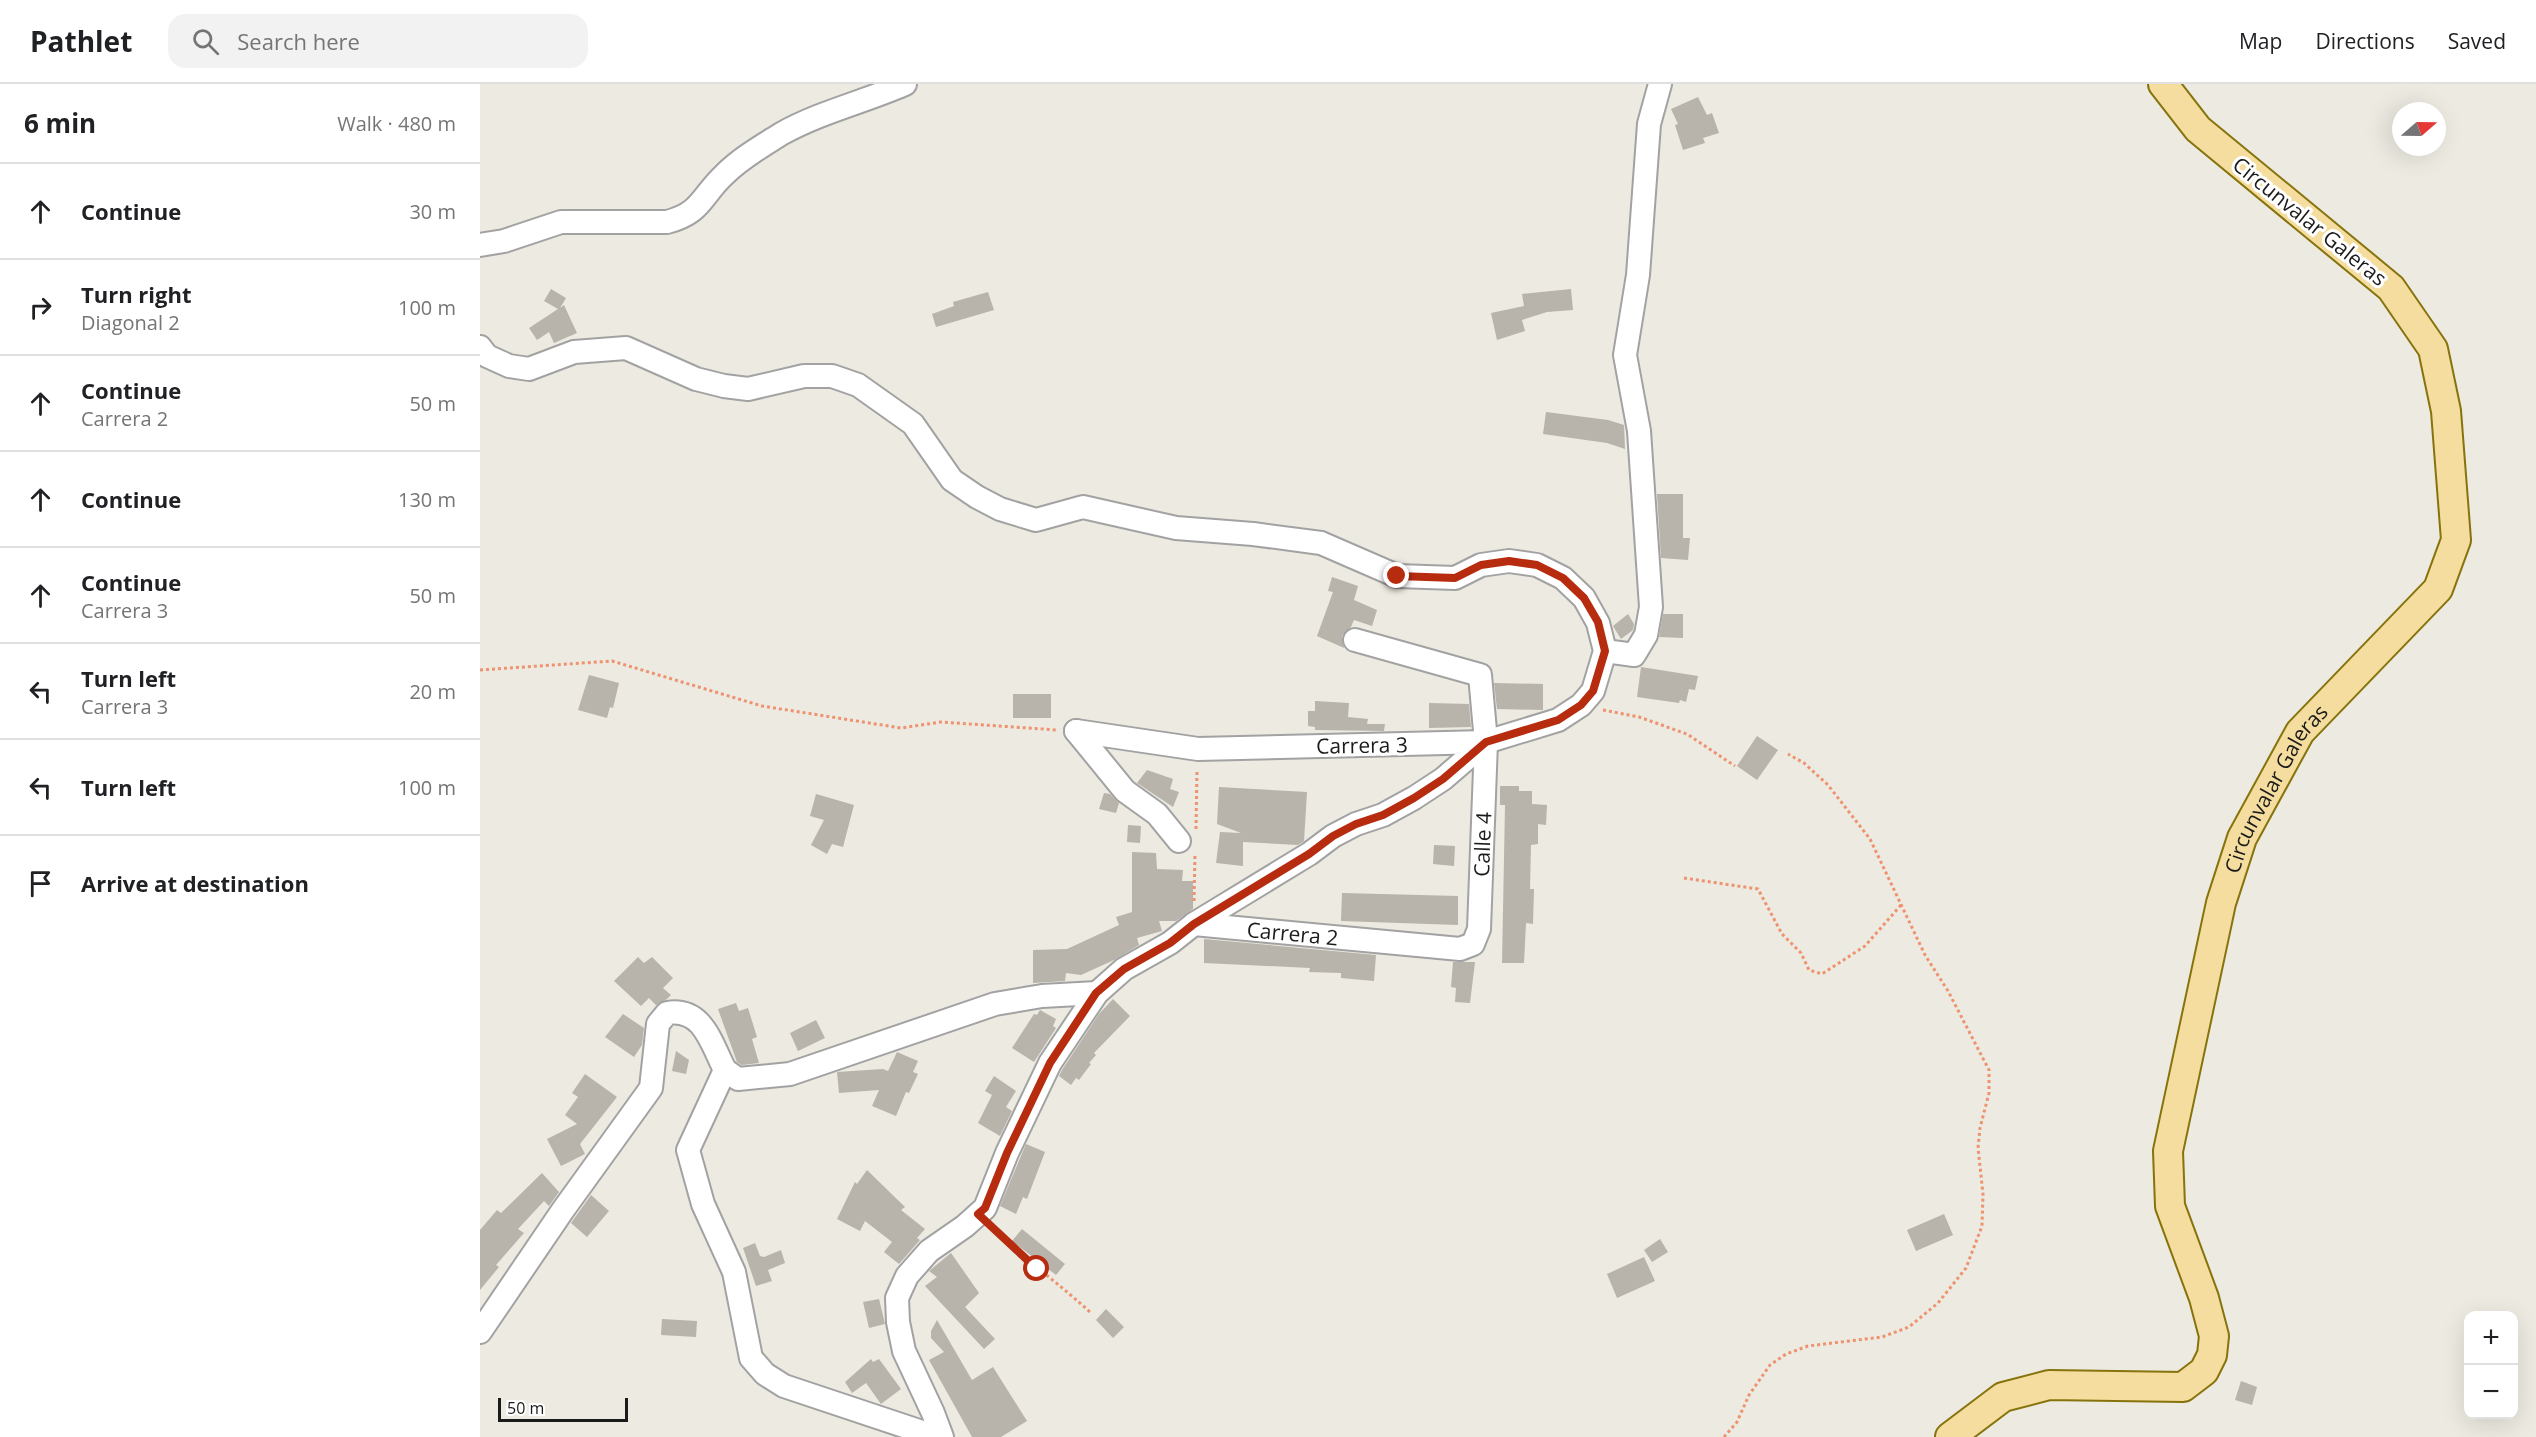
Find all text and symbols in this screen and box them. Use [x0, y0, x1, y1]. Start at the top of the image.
search box [168, 14, 588, 68]
text: Pathlet [30, 22, 132, 60]
icon: search [189, 25, 222, 58]
text: Search here [237, 26, 360, 56]
text: Map [2239, 27, 2282, 55]
text: Directions [2315, 27, 2415, 55]
text: Saved [2448, 27, 2506, 55]
north arrow [2392, 102, 2446, 156]
text: 6 min [24, 105, 96, 141]
text: Walk · 480 m [337, 110, 456, 137]
street label: Circunvalar Galeras [2227, 150, 2393, 292]
icon: ahead [24, 195, 57, 228]
text: Continue [81, 196, 181, 226]
text: 30 m [409, 198, 456, 225]
text: Turn right [81, 279, 192, 309]
icon: right [24, 291, 57, 324]
text: 100 m [398, 294, 456, 321]
text: Diagonal 2 [81, 309, 180, 336]
text: Continue [81, 375, 181, 405]
icon: ahead [24, 387, 57, 420]
text: 50 m [409, 390, 456, 417]
text: Carrera 2 [81, 405, 168, 432]
icon: ahead [24, 483, 57, 516]
text: Continue [81, 484, 181, 514]
text: 130 m [398, 486, 456, 513]
route end [1383, 562, 1409, 588]
text: Continue [81, 567, 181, 597]
icon: ahead [24, 579, 57, 612]
text: 50 m [409, 582, 456, 609]
text: Carrera 3 [81, 597, 168, 624]
text: Turn left [81, 663, 176, 693]
icon: left [24, 675, 57, 708]
text: 20 m [409, 678, 456, 705]
text: Carrera 3 [81, 693, 168, 720]
street label: Circunvalar Galeras [2218, 698, 2334, 877]
street label: Carrera 3 [1316, 730, 1408, 760]
icon: left [24, 771, 57, 804]
text: Turn left [81, 772, 176, 802]
text: 100 m [398, 774, 456, 801]
street label: Calle 4 [1467, 811, 1497, 877]
icon: arrive [24, 867, 57, 900]
text: Arrive at destination [81, 868, 309, 898]
street label: Carrera 2 [1246, 915, 1339, 951]
route start [1023, 1255, 1049, 1281]
map controls [2464, 1311, 2518, 1419]
button: + [2464, 1311, 2518, 1365]
button: − [2464, 1365, 2518, 1419]
scale bar [498, 1395, 628, 1422]
text: 50 m [507, 1397, 544, 1419]

